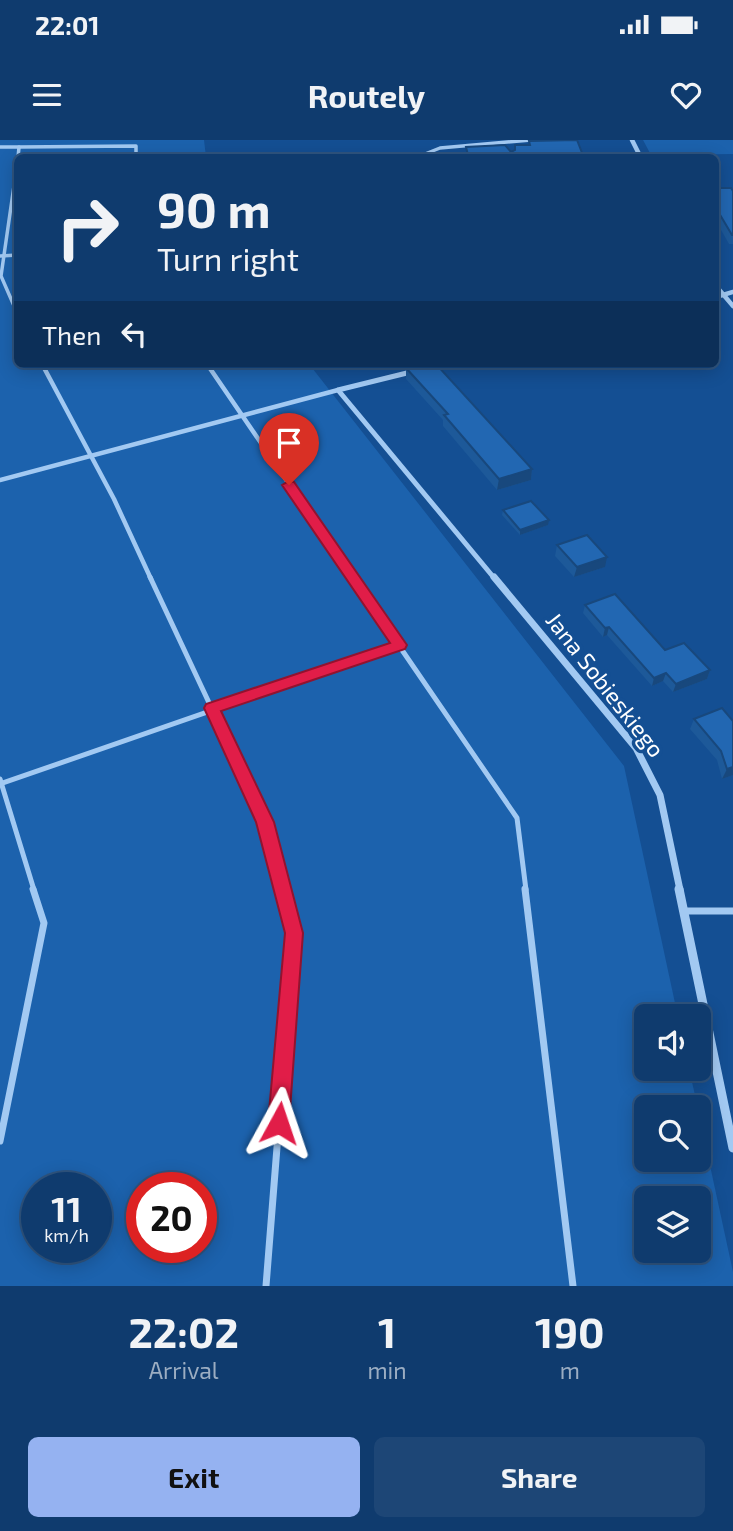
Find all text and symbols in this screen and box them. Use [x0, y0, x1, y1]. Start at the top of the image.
text: 22:01 [35, 9, 100, 40]
icon: menu [28, 76, 66, 114]
text: Routely [308, 76, 425, 114]
icon: heart [667, 76, 705, 114]
text: 90 m [157, 179, 271, 238]
icon: right [42, 182, 133, 273]
text: Turn right [157, 239, 299, 277]
icon: left [115, 315, 153, 353]
text: Then [42, 319, 101, 350]
pin [259, 413, 319, 485]
icon: arrive [270, 424, 308, 462]
street label: Jana Sobieskiego [541, 606, 671, 762]
map controls [634, 1004, 711, 1263]
button: sound [634, 1004, 711, 1081]
position arrow [242, 1086, 316, 1160]
button: search [634, 1095, 711, 1172]
speed limit sign: 20 [126, 1172, 217, 1263]
button: layers [634, 1186, 711, 1263]
text: 11 [51, 1187, 82, 1229]
text: km/h [44, 1224, 89, 1246]
text: 22:02 [128, 1306, 239, 1356]
text: 1 [378, 1306, 396, 1356]
text: 190 [535, 1306, 605, 1356]
text: Arrival [149, 1356, 219, 1384]
text: min [367, 1356, 407, 1384]
text: m [560, 1356, 580, 1384]
button: Exit [28, 1437, 360, 1517]
button: Share [374, 1437, 705, 1517]

